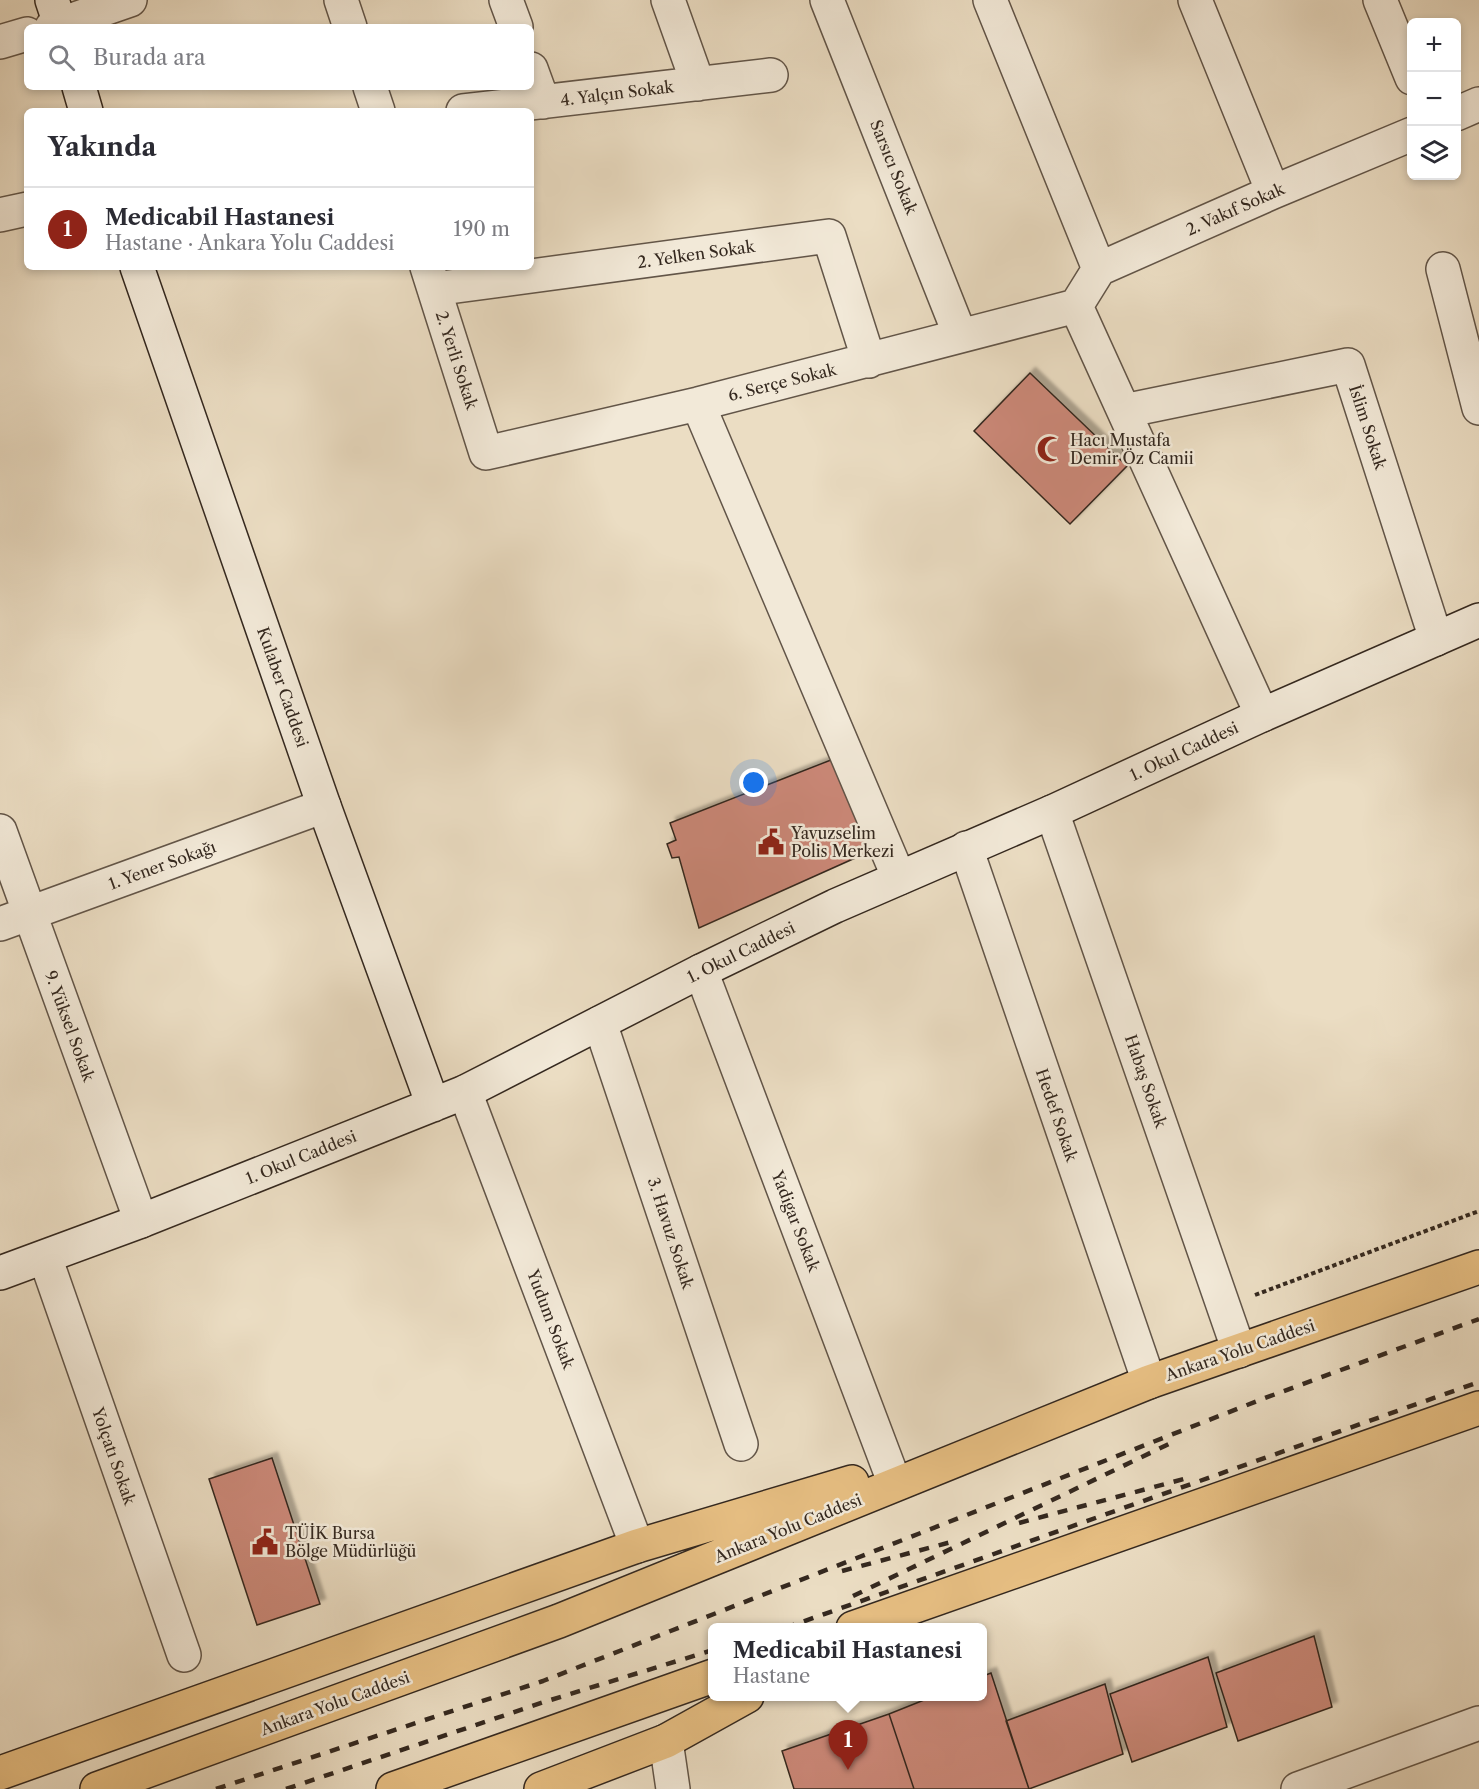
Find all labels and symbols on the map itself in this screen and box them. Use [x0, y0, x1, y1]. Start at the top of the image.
street label: 4. Yalçın Sokak [559, 76, 675, 110]
street label: Sarsıcı Sokak [866, 117, 922, 218]
street label: 2. Vakıf Sokak [1183, 178, 1288, 240]
street label: 2. Yelken Sokak [636, 236, 757, 272]
street label: 2. Yerli Sokak [432, 308, 483, 412]
street label: 6. Serçe Sokak [726, 359, 839, 405]
street label: İslim Sokak [1345, 382, 1391, 472]
place label: Hacı Mustafa Demir Öz Camii [1070, 430, 1194, 468]
mosque icon: Hacı Mustafa Demir Öz Camii [1035, 434, 1065, 464]
street label: Kulaber Caddesi [253, 624, 313, 750]
street label: 1. Okul Caddesi [1127, 717, 1242, 785]
your location [739, 768, 768, 797]
place label: Yavuzselim Polis Merkezi [790, 823, 894, 861]
public building icon: Yavuzselim Polis Merkezi [756, 827, 786, 857]
street label: 1. Yener Sokağı [106, 836, 218, 894]
street label: 1. Okul Caddesi [684, 917, 798, 987]
street label: 9. Yüksel Sokak [41, 968, 100, 1085]
street label: Habaş Sokak [1121, 1032, 1172, 1131]
street label: Hedef Sokak [1032, 1066, 1082, 1165]
street label: 1. Okul Caddesi [243, 1126, 359, 1188]
street label: Yadigar Sokak [767, 1167, 825, 1275]
street label: 3. Havuz Sokak [644, 1175, 699, 1292]
street label: Yudum Sokak [523, 1266, 579, 1372]
street label: Ankara Yolu Caddesi [1162, 1315, 1318, 1385]
street label: Yolçatı Sokak [88, 1404, 140, 1508]
street label: Ankara Yolu Caddesi [711, 1489, 865, 1567]
place label: TÜİK Bursa Bölge Müdürlüğü [285, 1523, 417, 1561]
public building icon: TÜİK Bursa Bölge Müdürlüğü [250, 1527, 280, 1557]
street label: Ankara Yolu Caddesi [257, 1667, 412, 1740]
pin: 1 [828, 1720, 868, 1770]

